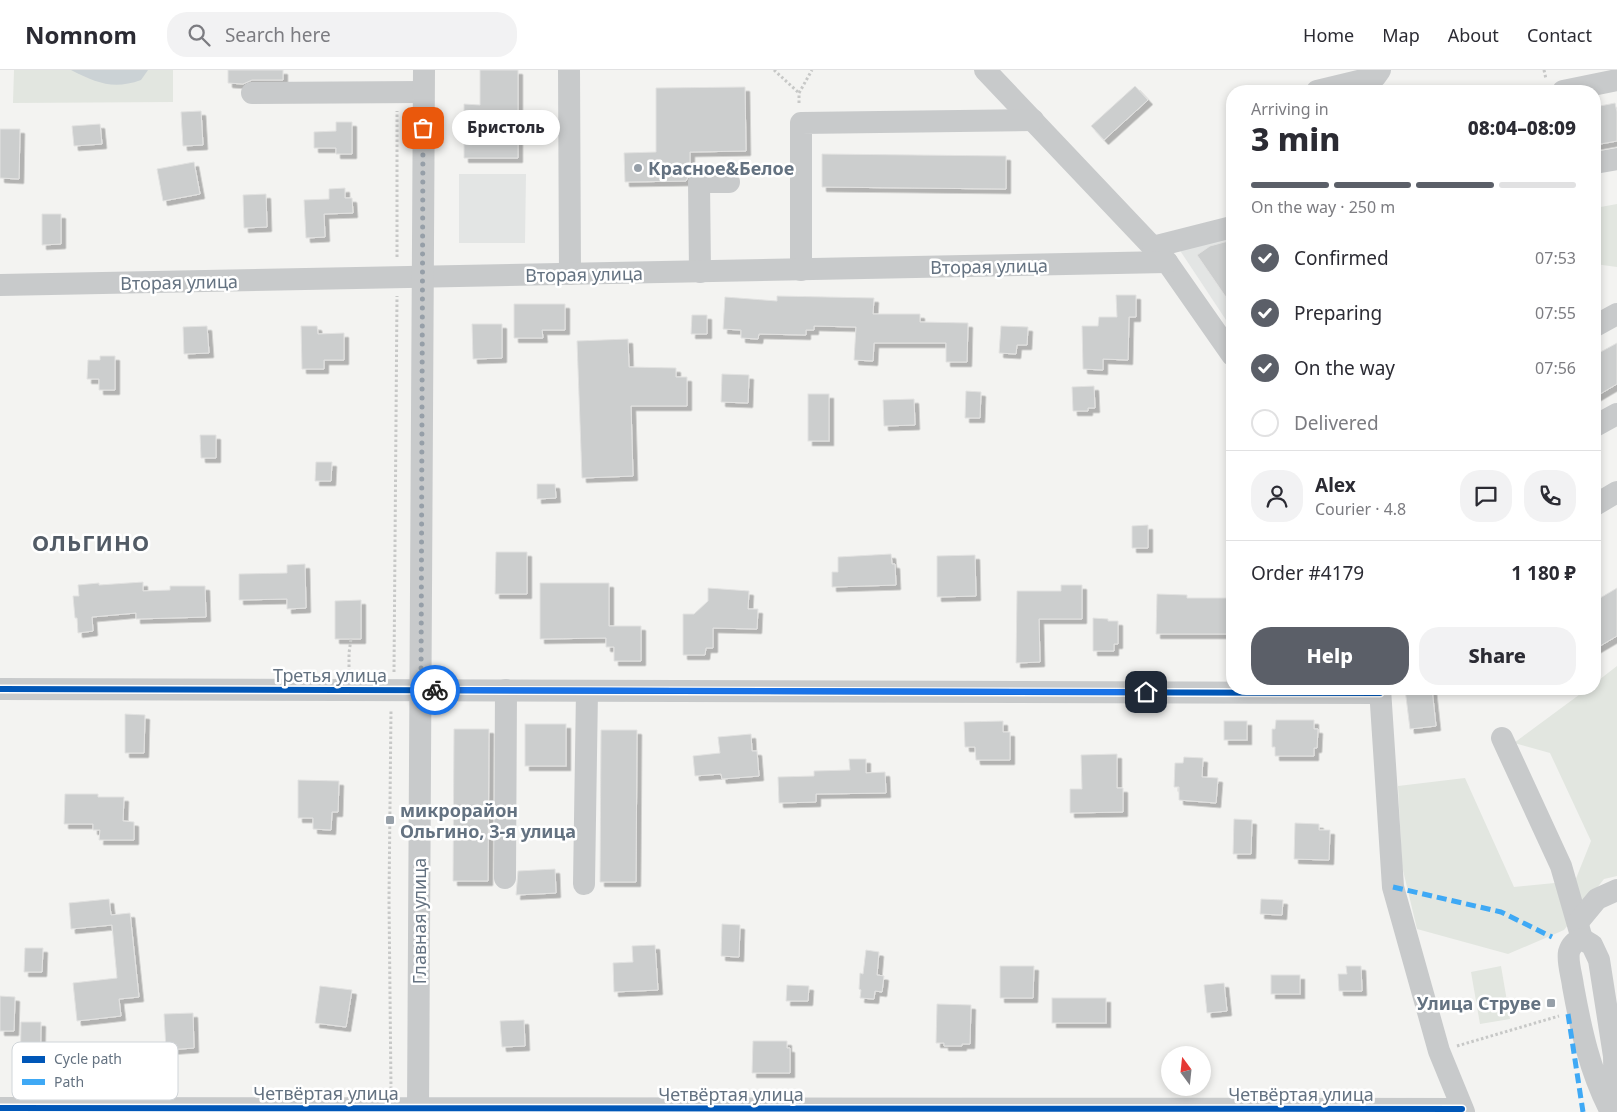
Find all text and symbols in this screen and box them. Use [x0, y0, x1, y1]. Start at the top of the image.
search box [167, 12, 517, 57]
text: Nomnom [25, 18, 137, 51]
icon: search [185, 21, 213, 49]
text: Search here [225, 22, 331, 48]
text: Home [1303, 23, 1354, 47]
text: Map [1382, 23, 1420, 47]
text: About [1448, 23, 1499, 47]
text: Contact [1527, 23, 1592, 47]
text: Arriving in [1251, 98, 1329, 120]
pin [402, 107, 444, 149]
callout: Бристоль [453, 110, 560, 146]
icon: bag [409, 114, 437, 142]
text: 08:04–08:09 [1468, 115, 1576, 141]
text: Бристоль [467, 116, 545, 138]
text: 3 min [1251, 117, 1340, 160]
place label: Красное&Белое [648, 156, 794, 180]
marker: Красное&Белое [632, 162, 644, 174]
text: On the way · 250 m [1251, 196, 1395, 218]
icon: check [1251, 244, 1279, 272]
text: Confirmed [1294, 245, 1389, 271]
text: 07:53 [1535, 247, 1576, 269]
street label: Вторая улица [930, 253, 1048, 279]
street label: Вторая улица [525, 261, 643, 287]
street label: Вторая улица [120, 269, 238, 295]
icon: check [1251, 299, 1279, 327]
text: Preparing [1294, 300, 1382, 326]
text: 07:55 [1535, 302, 1576, 324]
icon: check [1251, 354, 1279, 382]
text: On the way [1294, 355, 1395, 381]
text: 07:56 [1535, 357, 1576, 379]
text: Delivered [1294, 410, 1379, 436]
button: person [1251, 470, 1303, 522]
button: chat [1460, 470, 1512, 522]
button: phone [1524, 470, 1576, 522]
text: Alex [1315, 472, 1356, 498]
text: Courier · 4.8 [1315, 498, 1406, 520]
district label: ОЛЬГИНО [32, 527, 150, 557]
text: Order #4179 [1251, 560, 1364, 586]
text: 1 180 ₽ [1511, 560, 1576, 586]
button: Help [1251, 627, 1409, 685]
button: Share [1419, 627, 1576, 685]
street label: Третья улица [273, 663, 387, 687]
courier [410, 665, 460, 715]
pin [1125, 671, 1167, 713]
icon: bike [421, 676, 449, 704]
icon: home [1132, 678, 1160, 706]
place label: микрорайон Ольгино, 3-я улица [400, 798, 576, 843]
marker: микрорайон Ольгино, 3-я улица [384, 814, 396, 826]
street label: Главная улица [407, 858, 431, 984]
place label: Улица Струве [1417, 991, 1541, 1015]
marker: Улица Струве [1545, 997, 1557, 1009]
legend [12, 1042, 178, 1100]
north arrow [1161, 1046, 1211, 1096]
map controls [1161, 1046, 1211, 1096]
text: Cycle path [54, 1049, 122, 1068]
text: Path [54, 1072, 84, 1091]
street label: Четвёртая улица [253, 1081, 399, 1105]
street label: Четвёртая улица [658, 1082, 804, 1106]
street label: Четвёртая улица [1228, 1082, 1374, 1106]

